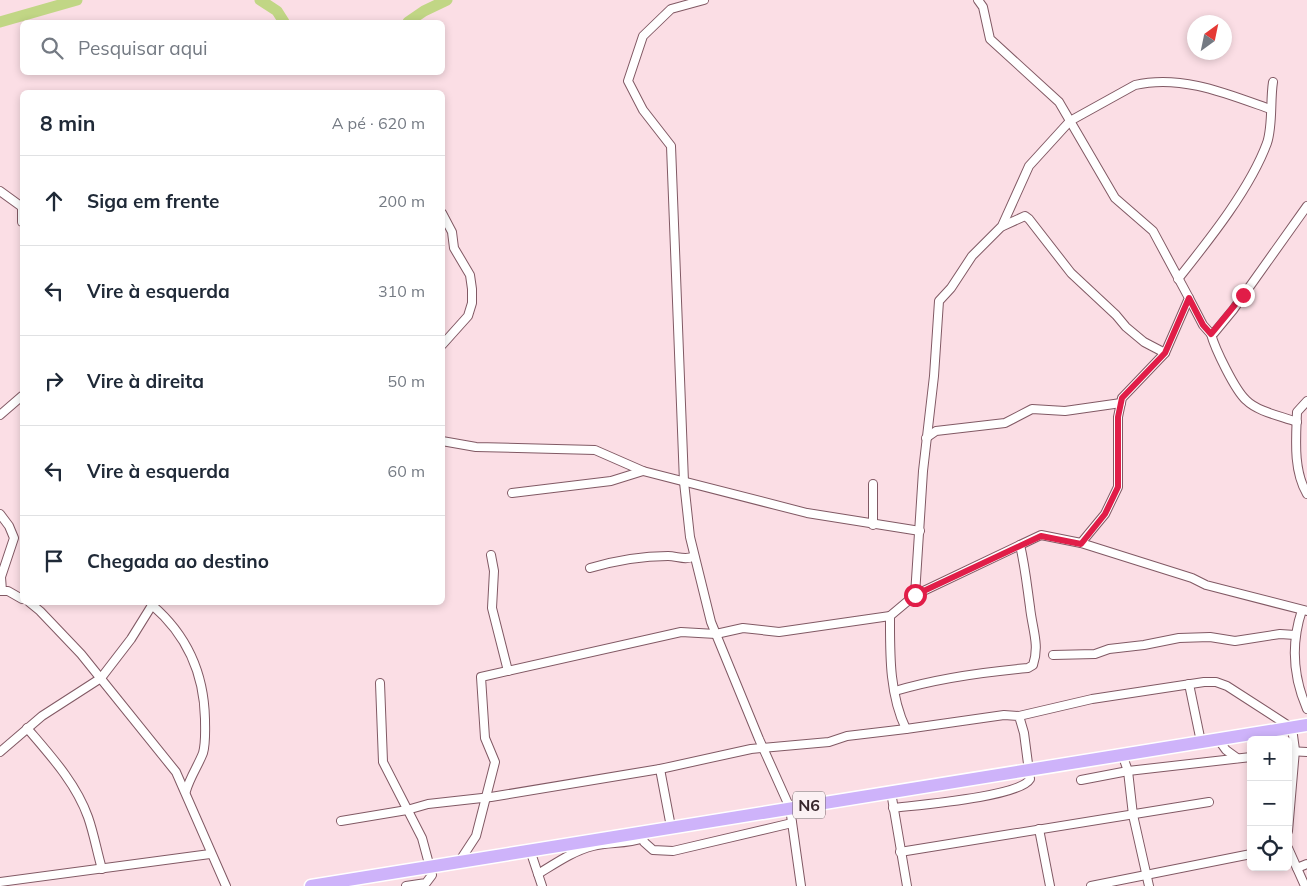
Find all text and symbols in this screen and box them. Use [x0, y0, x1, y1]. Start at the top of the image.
north arrow [1187, 15, 1232, 60]
search box [20, 20, 445, 75]
icon: search [38, 34, 66, 62]
text: Pesquisar aqui [78, 36, 208, 60]
text: 8 min [40, 110, 95, 136]
text: A pé · 620 m [332, 113, 425, 133]
icon: ahead [40, 187, 68, 215]
text: Siga em frente [87, 189, 219, 213]
text: 200 m [378, 191, 425, 211]
icon: left [40, 277, 68, 305]
text: Vire à esquerda [87, 279, 230, 303]
text: 310 m [378, 281, 425, 301]
route end [1232, 284, 1255, 307]
icon: right [40, 367, 68, 395]
text: Vire à direita [87, 369, 204, 393]
text: 50 m [388, 371, 425, 391]
icon: left [40, 457, 68, 485]
text: Vire à esquerda [87, 459, 230, 483]
text: 60 m [388, 461, 425, 481]
icon: arrive [40, 547, 68, 575]
text: Chegada ao destino [87, 549, 269, 573]
route start [904, 584, 927, 607]
map controls [1247, 736, 1292, 871]
button: + [1247, 736, 1292, 781]
button: − [1247, 781, 1292, 826]
road number: N6 [793, 792, 825, 818]
button: locate [1247, 826, 1292, 871]

